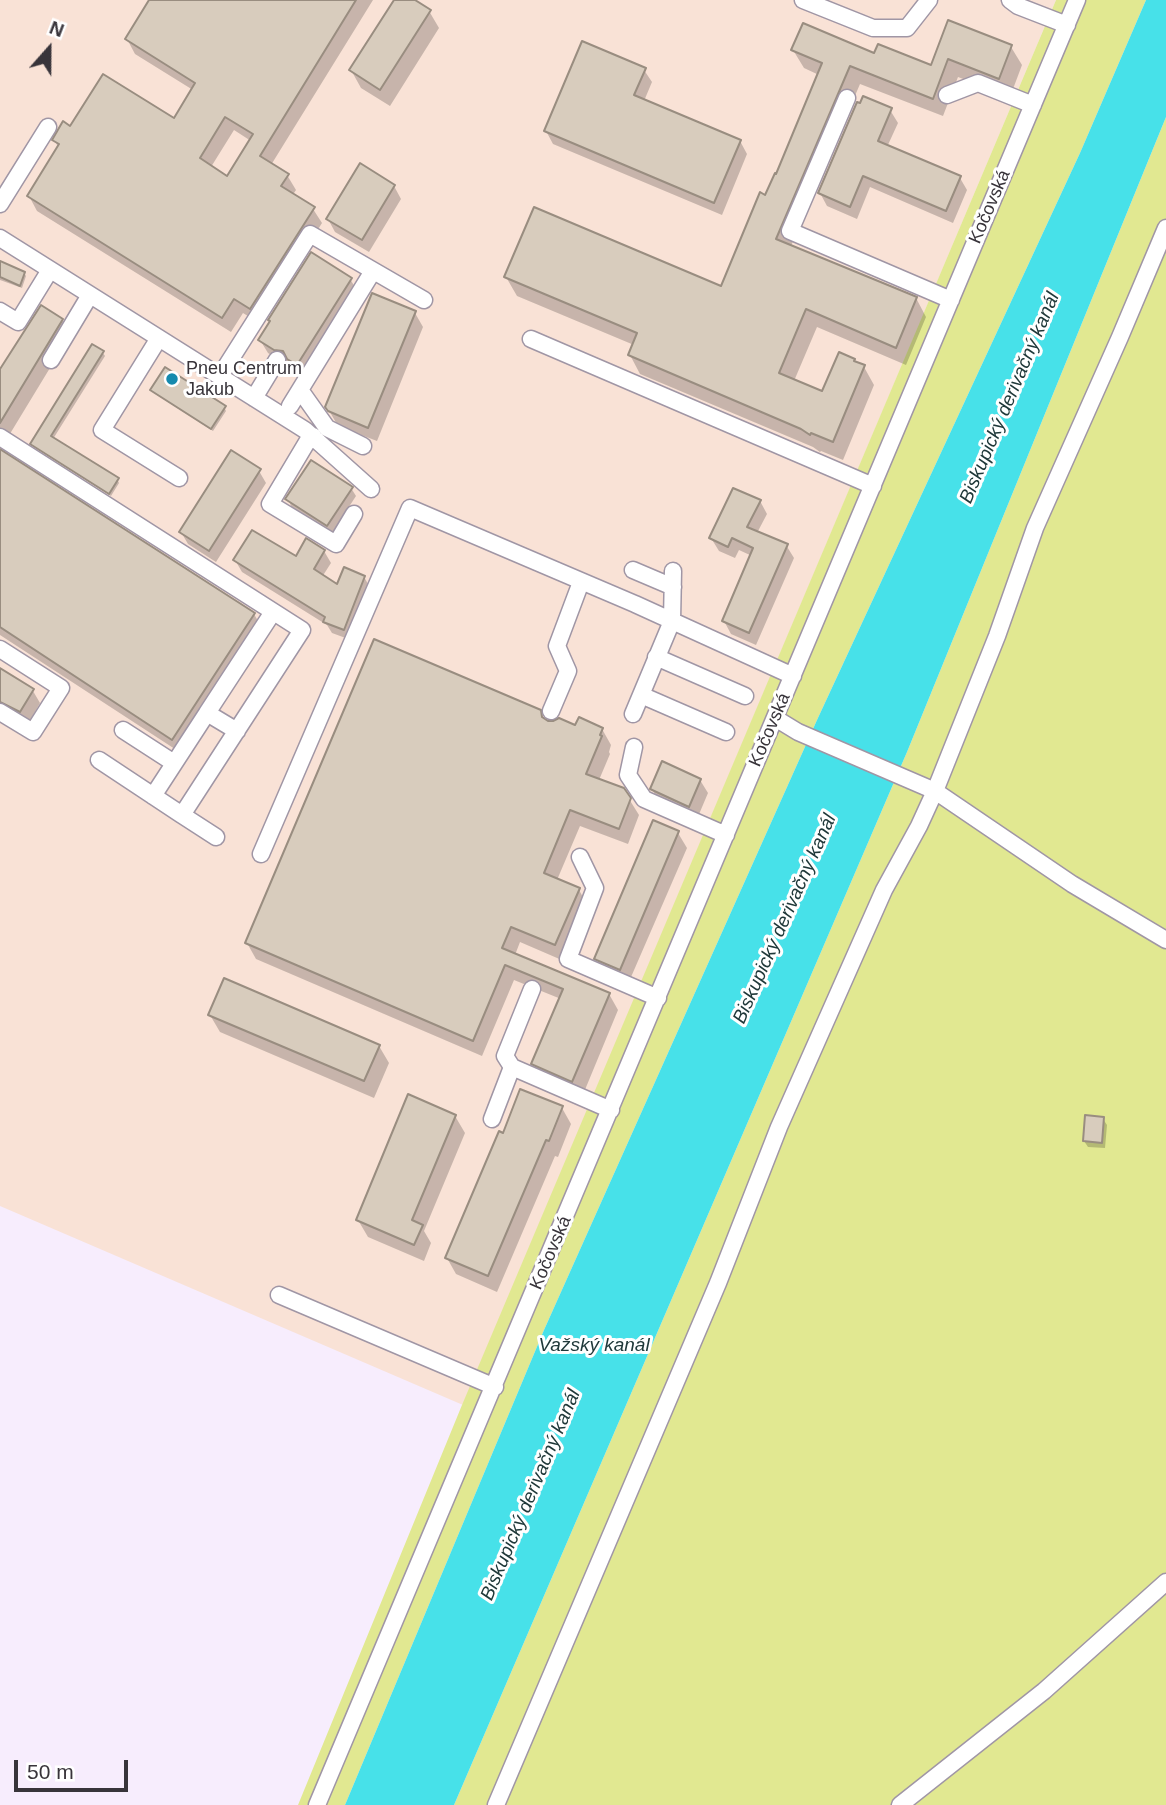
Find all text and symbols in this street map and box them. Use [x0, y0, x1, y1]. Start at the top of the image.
north arrow [14, 14, 84, 84]
text: N [47, 17, 67, 41]
street label: Kočovská [965, 167, 1015, 247]
water label: Biskupický derivačný kanál [955, 289, 1065, 507]
place label: Pneu Centrum Jakub [186, 358, 302, 400]
marker: Pneu Centrum Jakub [164, 371, 180, 387]
street label: Kočovská [745, 690, 795, 770]
water label: Biskupický derivačný kanál [728, 811, 842, 1027]
street label: Kočovská [526, 1213, 576, 1293]
water label: Važský kanál [538, 1335, 650, 1357]
water label: Biskupický derivačný kanál [476, 1386, 586, 1604]
scale bar [18, 1745, 131, 1789]
text: 50 m [27, 1760, 74, 1783]

